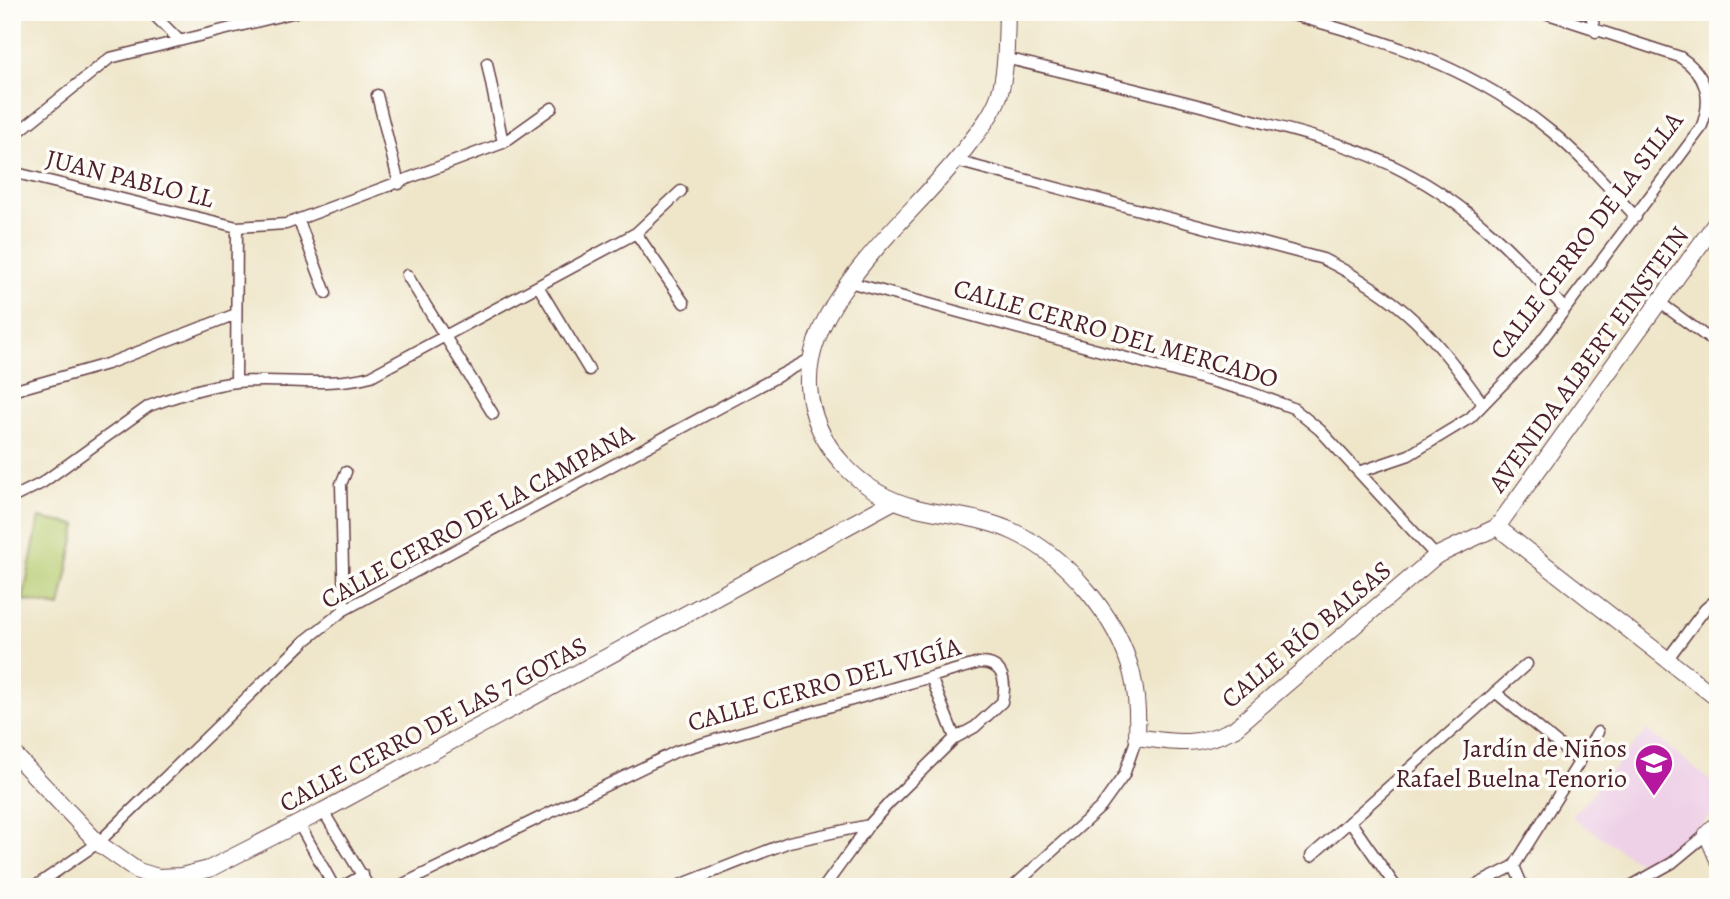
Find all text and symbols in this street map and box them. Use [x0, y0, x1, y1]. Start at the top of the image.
street label: CALLE CERRO DE LA SILLA [1482, 104, 1692, 366]
street label: JUAN PABLO LL [42, 141, 218, 216]
street label: AVENIDA ALBERT EINSTEIN [1479, 219, 1697, 500]
street label: CALLE CERRO DEL MERCADO [949, 270, 1282, 397]
street label: CALLE CERRO DE LA CAMPANA [315, 415, 641, 617]
street label: CALLE RÍO BALSAS [1214, 553, 1399, 716]
street label: CALLE CERRO DE LAS 7 GOTAS [273, 628, 593, 821]
street label: CALLE CERRO DEL VIGÍA [684, 629, 966, 740]
place label: Jardín de Niños Rafael Buelna Tenorio [1395, 731, 1627, 796]
school or university icon: Jardín de Niños Rafael Buelna Tenorio [1633, 742, 1675, 797]

